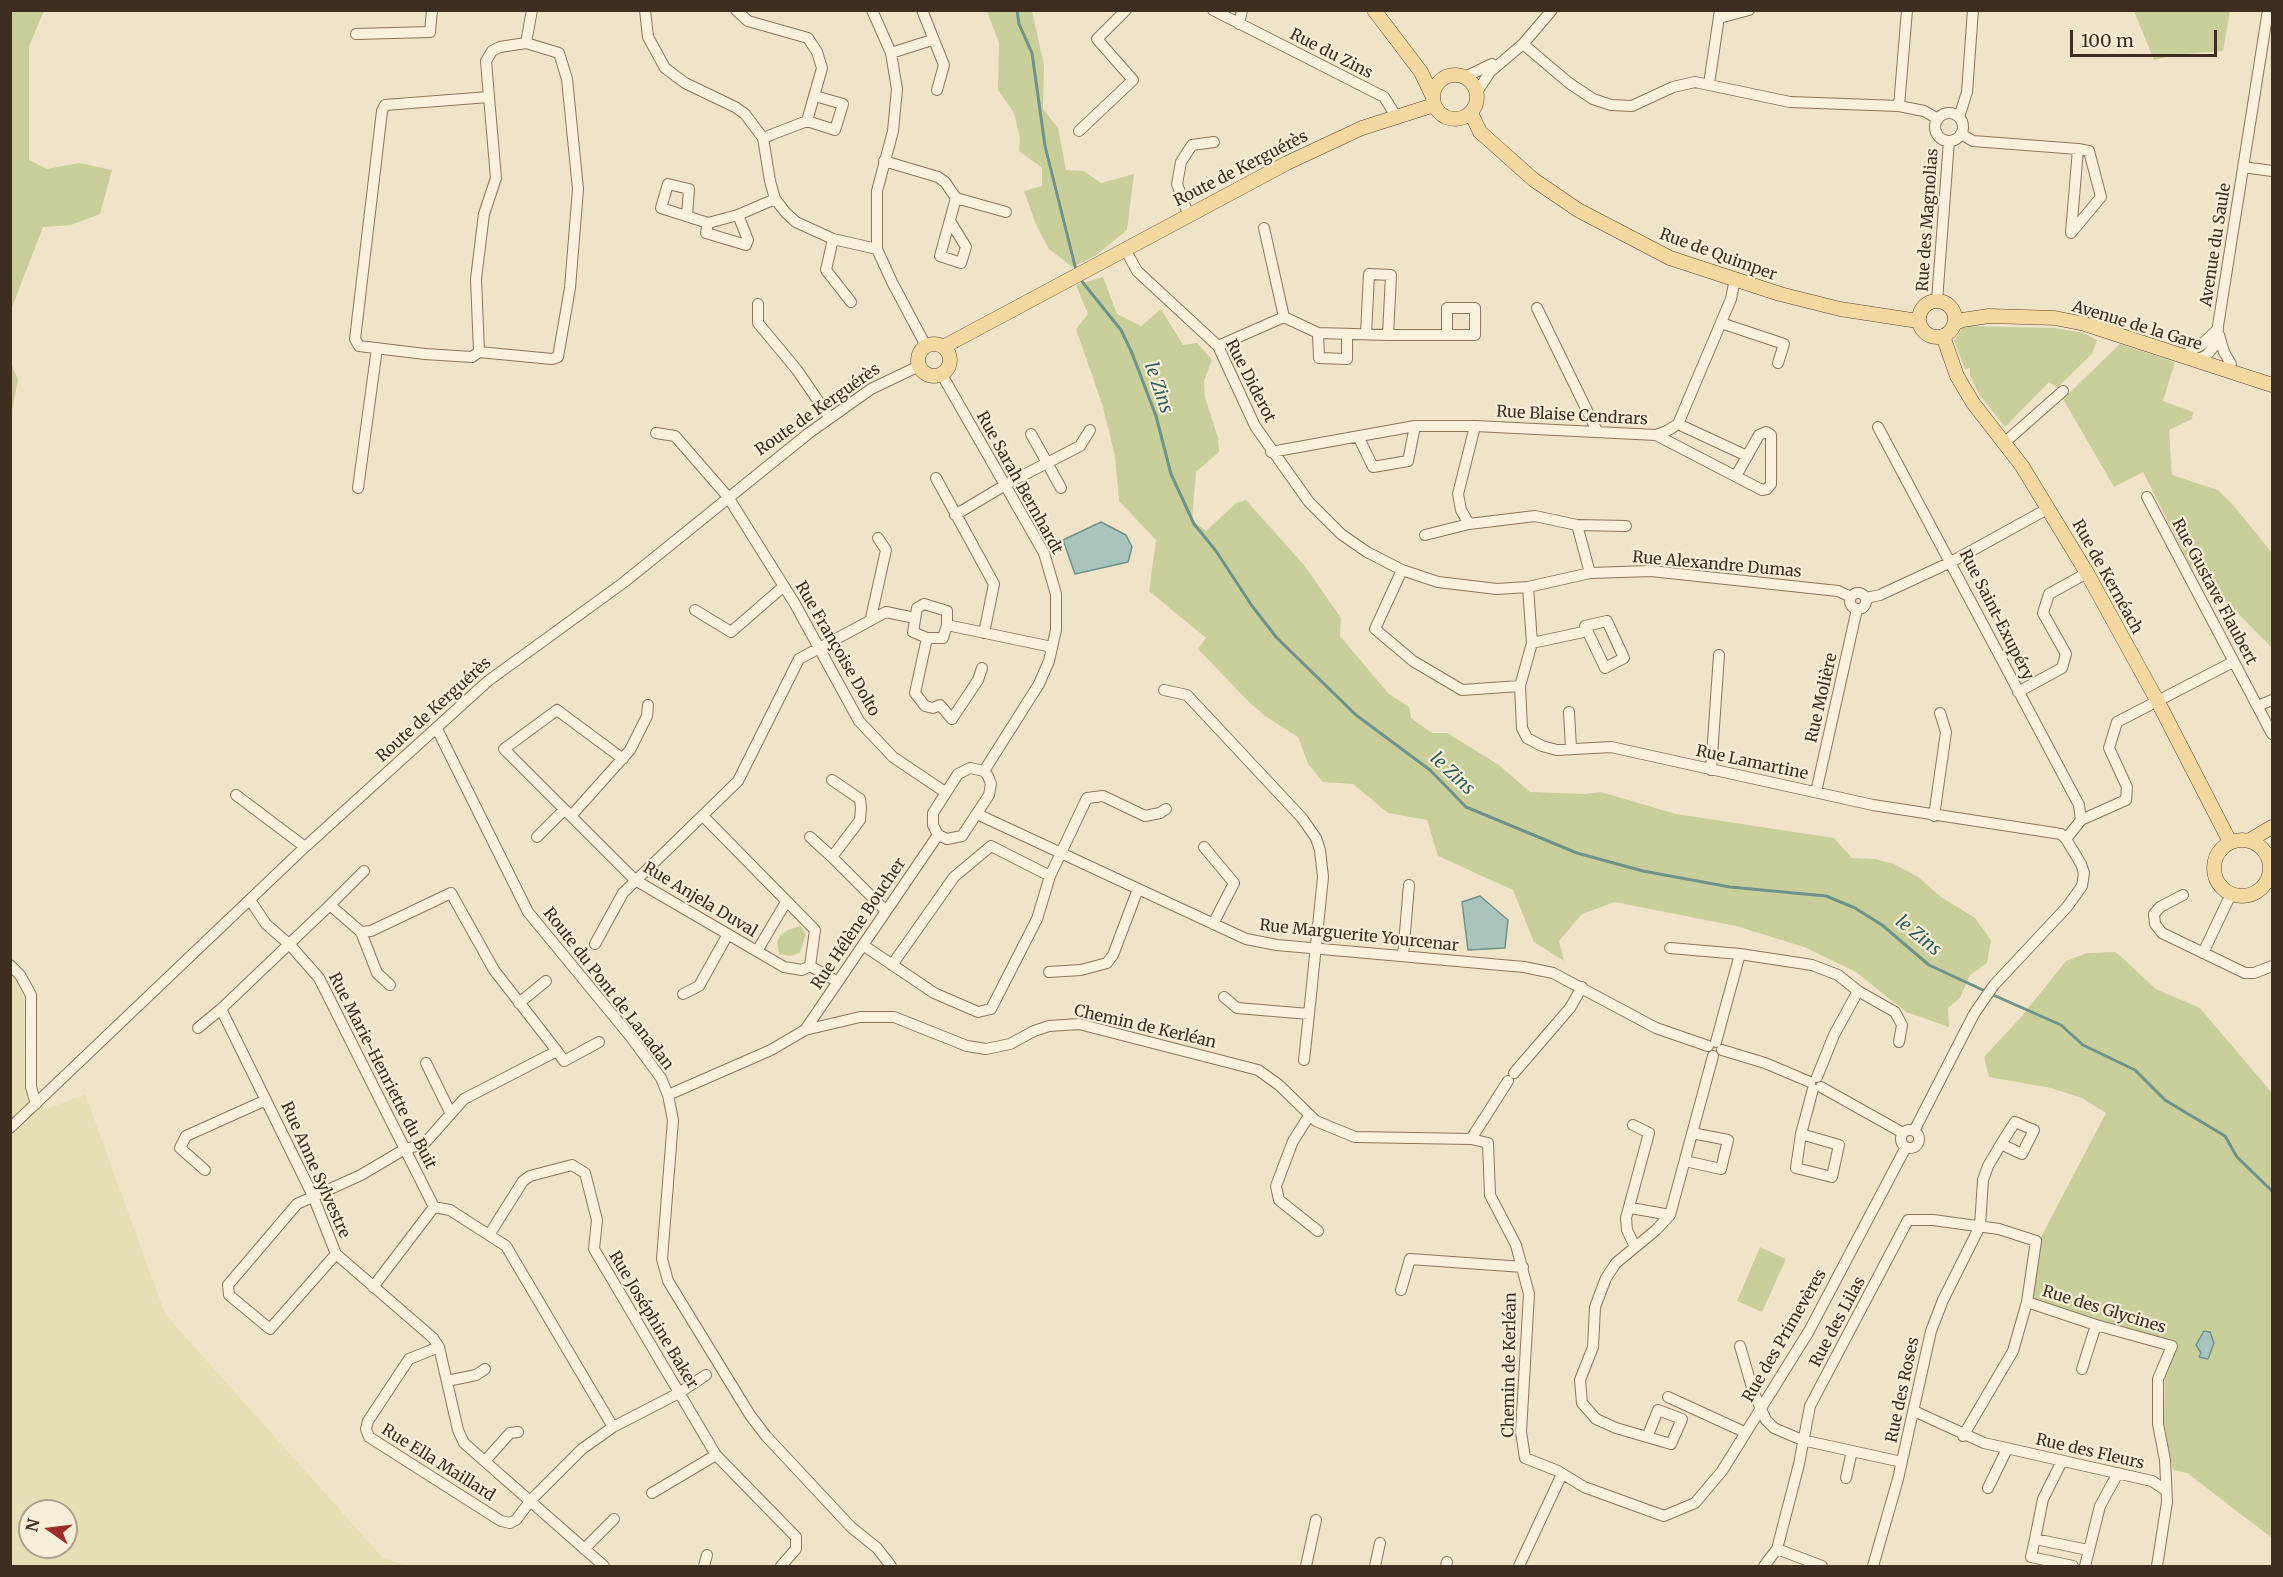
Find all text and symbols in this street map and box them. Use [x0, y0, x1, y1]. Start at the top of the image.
scale bar [2073, 18, 2220, 56]
street label: Rue du Zins [1286, 25, 1376, 83]
text: 100 m [2081, 29, 2134, 52]
street label: Route de Kerguérès [1171, 127, 1311, 211]
street label: Rue des Magnolias [1913, 148, 1943, 292]
street label: Avenue du Saule [2197, 182, 2235, 308]
street label: Rue de Quimper [1657, 225, 1779, 285]
street label: Avenue de la Gare [2070, 297, 2204, 355]
street label: Rue Diderot [1221, 336, 1279, 426]
street label: Route de Kerguérès [752, 360, 884, 460]
water label: le Zins [1139, 360, 1177, 416]
street label: Rue Blaise Cendrars [1496, 402, 1648, 430]
street label: Rue Sarah Bernhardt [972, 408, 1066, 558]
street label: Rue Gustave Flaubert [2167, 516, 2261, 668]
street label: Rue de Kernéach [2068, 517, 2146, 637]
street label: Rue Saint-Exupéry [1955, 546, 2037, 684]
street label: Rue Alexandre Dumas [1632, 548, 1802, 582]
street label: Rue Françoise Dolto [791, 578, 883, 720]
street label: Rue Molière [1802, 651, 1842, 745]
street label: Route de Kerguérès [373, 653, 495, 767]
street label: Rue Lamartine [1694, 742, 1810, 784]
water label: le Zins [1425, 748, 1479, 800]
street label: Rue Hélène Boucher [808, 855, 910, 993]
street label: Rue Anjela Duval [639, 858, 761, 942]
street label: Route du Pont de Lanadan [539, 904, 677, 1074]
water label: le Zins [1891, 911, 1945, 961]
street label: Rue Marguerite Yourcenar [1258, 916, 1460, 956]
street label: Rue Marie-Henriette du Buit [324, 970, 440, 1172]
street label: Chemin de Kerléan [1072, 1001, 1218, 1053]
street label: Rue Anne Sylvestre [276, 1099, 354, 1241]
street label: Rue Joséphine Baker [604, 1248, 702, 1392]
street label: Rue des Primevères [1739, 1266, 1831, 1406]
street label: Rue des Lilas [1806, 1274, 1870, 1370]
street label: Rue des Glycines [2040, 1282, 2168, 1338]
street label: Chemin de Kerléan [1499, 1292, 1521, 1438]
street label: Rue des Roses [1882, 1335, 1924, 1445]
street label: Rue Ella Maillard [378, 1420, 498, 1506]
street label: Rue des Fleurs [2034, 1430, 2146, 1474]
north arrow [18, 1499, 78, 1559]
text: N [21, 1517, 44, 1534]

